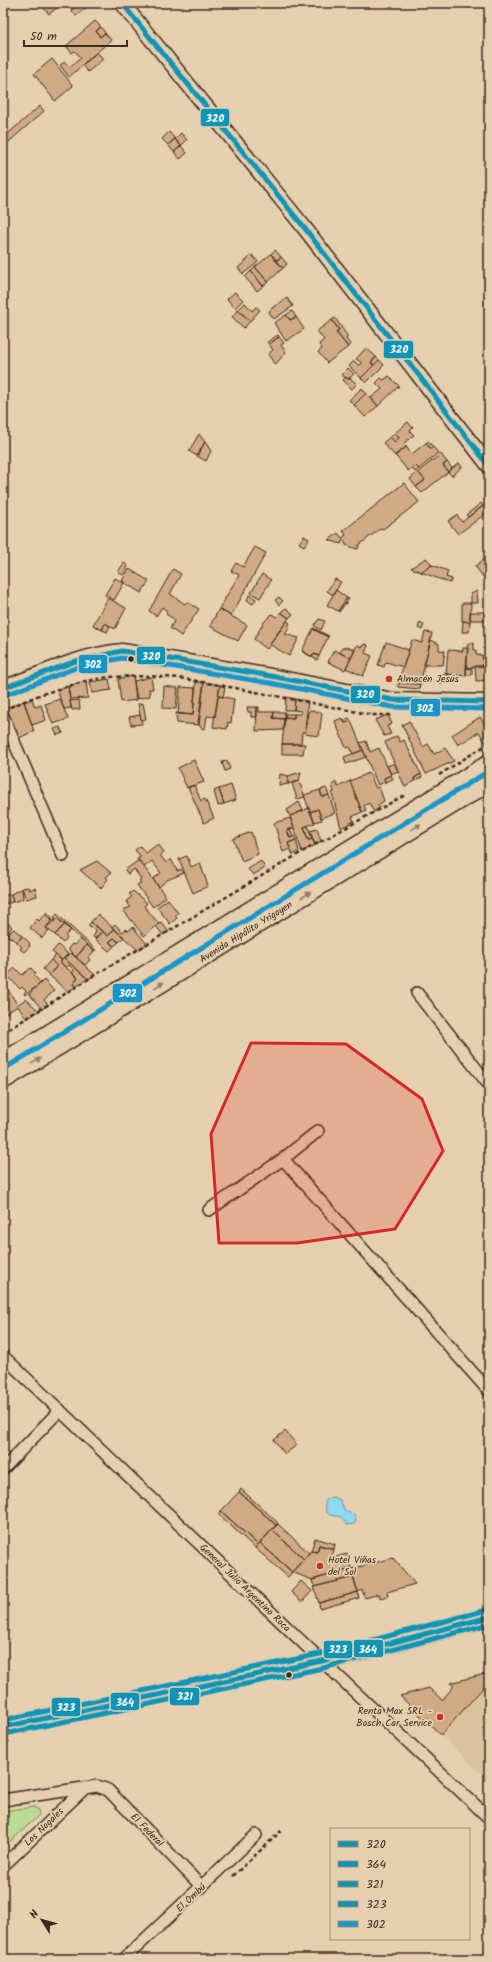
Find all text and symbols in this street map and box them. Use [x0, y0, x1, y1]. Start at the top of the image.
scale bar [24, 22, 127, 48]
text: 50 m [30, 27, 57, 46]
line badge: 320 [200, 108, 230, 127]
text: 320 [205, 110, 224, 128]
line badge: 320 [383, 340, 414, 359]
text: 320 [389, 341, 408, 359]
line badge: 320 [136, 646, 166, 665]
text: 320 [141, 648, 160, 666]
line badge: 302 [78, 654, 108, 674]
unlabelled marker [126, 654, 136, 664]
text: 302 [83, 656, 102, 674]
place label: Almacén Jesús [397, 671, 460, 687]
marker: Almacén Jesús [384, 674, 394, 684]
line badge: 320 [350, 685, 381, 704]
text: 320 [355, 686, 374, 704]
line badge: 302 [410, 698, 441, 717]
text: 302 [415, 700, 434, 718]
one-way arrow [410, 824, 422, 831]
one-way arrow [300, 892, 312, 899]
street label: Avenida Hipólito Yrigoyen [196, 897, 296, 967]
one-way arrow [153, 982, 165, 989]
line badge: 302 [112, 983, 143, 1003]
text: 302 [118, 985, 137, 1003]
one-way arrow [30, 1057, 42, 1064]
street label: General Julio Argentino Roca [196, 1540, 294, 1636]
place label: Hotel Viñas del Sol [328, 1552, 377, 1580]
marker: Hotel Viñas del Sol [315, 1561, 325, 1571]
line badge: 364 [353, 1639, 384, 1658]
line badge: 323 [323, 1640, 353, 1659]
text: 323 [328, 1641, 347, 1659]
text: 364 [358, 1641, 377, 1659]
unlabelled marker [284, 1670, 294, 1680]
line badge: 321 [169, 1687, 200, 1706]
text: 321 [176, 1688, 194, 1706]
line badge: 364 [110, 1692, 140, 1711]
text: 364 [115, 1694, 134, 1712]
line badge: 323 [51, 1697, 81, 1717]
text: 323 [56, 1699, 75, 1717]
place label: Renta Max SRL - Bosch Car Service [356, 1703, 432, 1731]
marker: Renta Max SRL - Bosch Car Service [435, 1712, 445, 1722]
street label: Los Nogales [20, 1803, 68, 1850]
street label: El Federal [127, 1809, 168, 1851]
legend [330, 1828, 470, 1940]
text: 320 [366, 1835, 386, 1854]
text: 364 [366, 1855, 387, 1874]
text: 321 [366, 1875, 384, 1894]
street label: El Ombú [172, 1880, 210, 1916]
text: 323 [366, 1895, 387, 1914]
north arrow [22, 1900, 62, 1940]
text: N [26, 1906, 44, 1923]
text: 302 [366, 1915, 386, 1934]

